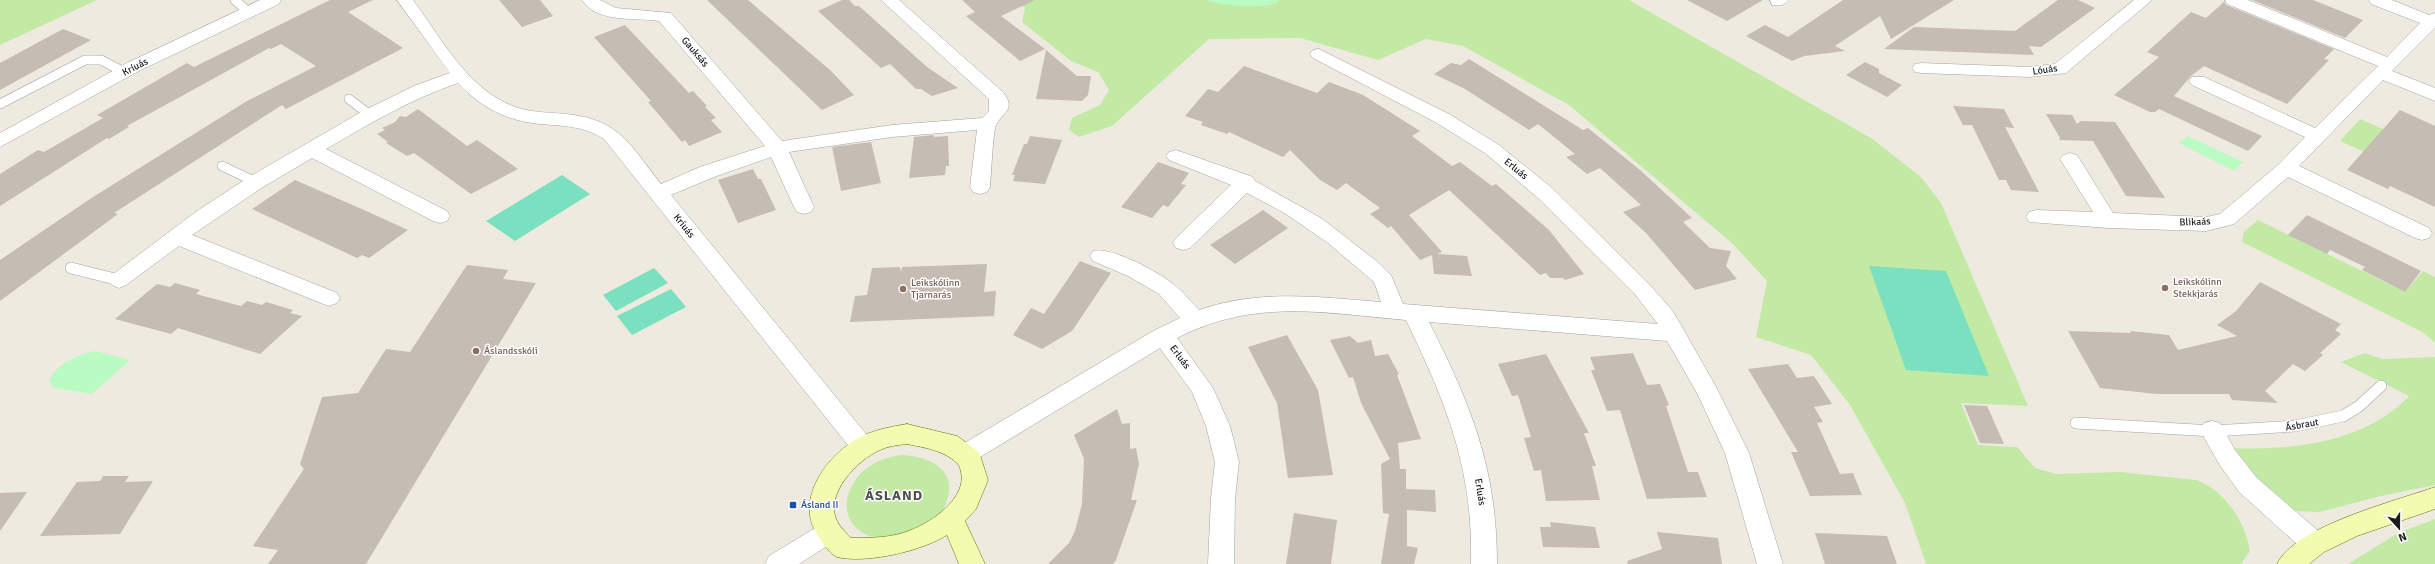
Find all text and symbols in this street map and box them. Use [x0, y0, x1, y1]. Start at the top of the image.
street label: Gauksás [679, 35, 712, 70]
street label: Kríuás [120, 55, 150, 79]
street label: Lóuás [2032, 62, 2059, 78]
street label: Erluás [1502, 156, 1531, 183]
street label: Kríuás [671, 212, 698, 241]
street label: Blikaás [2179, 215, 2211, 229]
place label: Leikskólinn Stekkjarás [2173, 276, 2222, 300]
place label: Leikskólinn Tjarnarás [911, 277, 960, 301]
marker: Leikskólinn Stekkjarás [2160, 283, 2170, 293]
marker: Leikskólinn Tjarnarás [898, 284, 908, 294]
street label: Erluás [1167, 343, 1193, 372]
place label: Áslandsskóli [484, 344, 538, 357]
marker: Áslandsskóli [471, 346, 481, 356]
street label: Ásbraut [2284, 415, 2320, 434]
street label: Erluás [1472, 478, 1488, 507]
district label: ÁSLAND [865, 487, 923, 504]
place label: Ásland II [801, 498, 838, 511]
marker: Ásland II [788, 500, 798, 510]
north arrow [2379, 508, 2419, 548]
text: N [2397, 529, 2408, 544]

